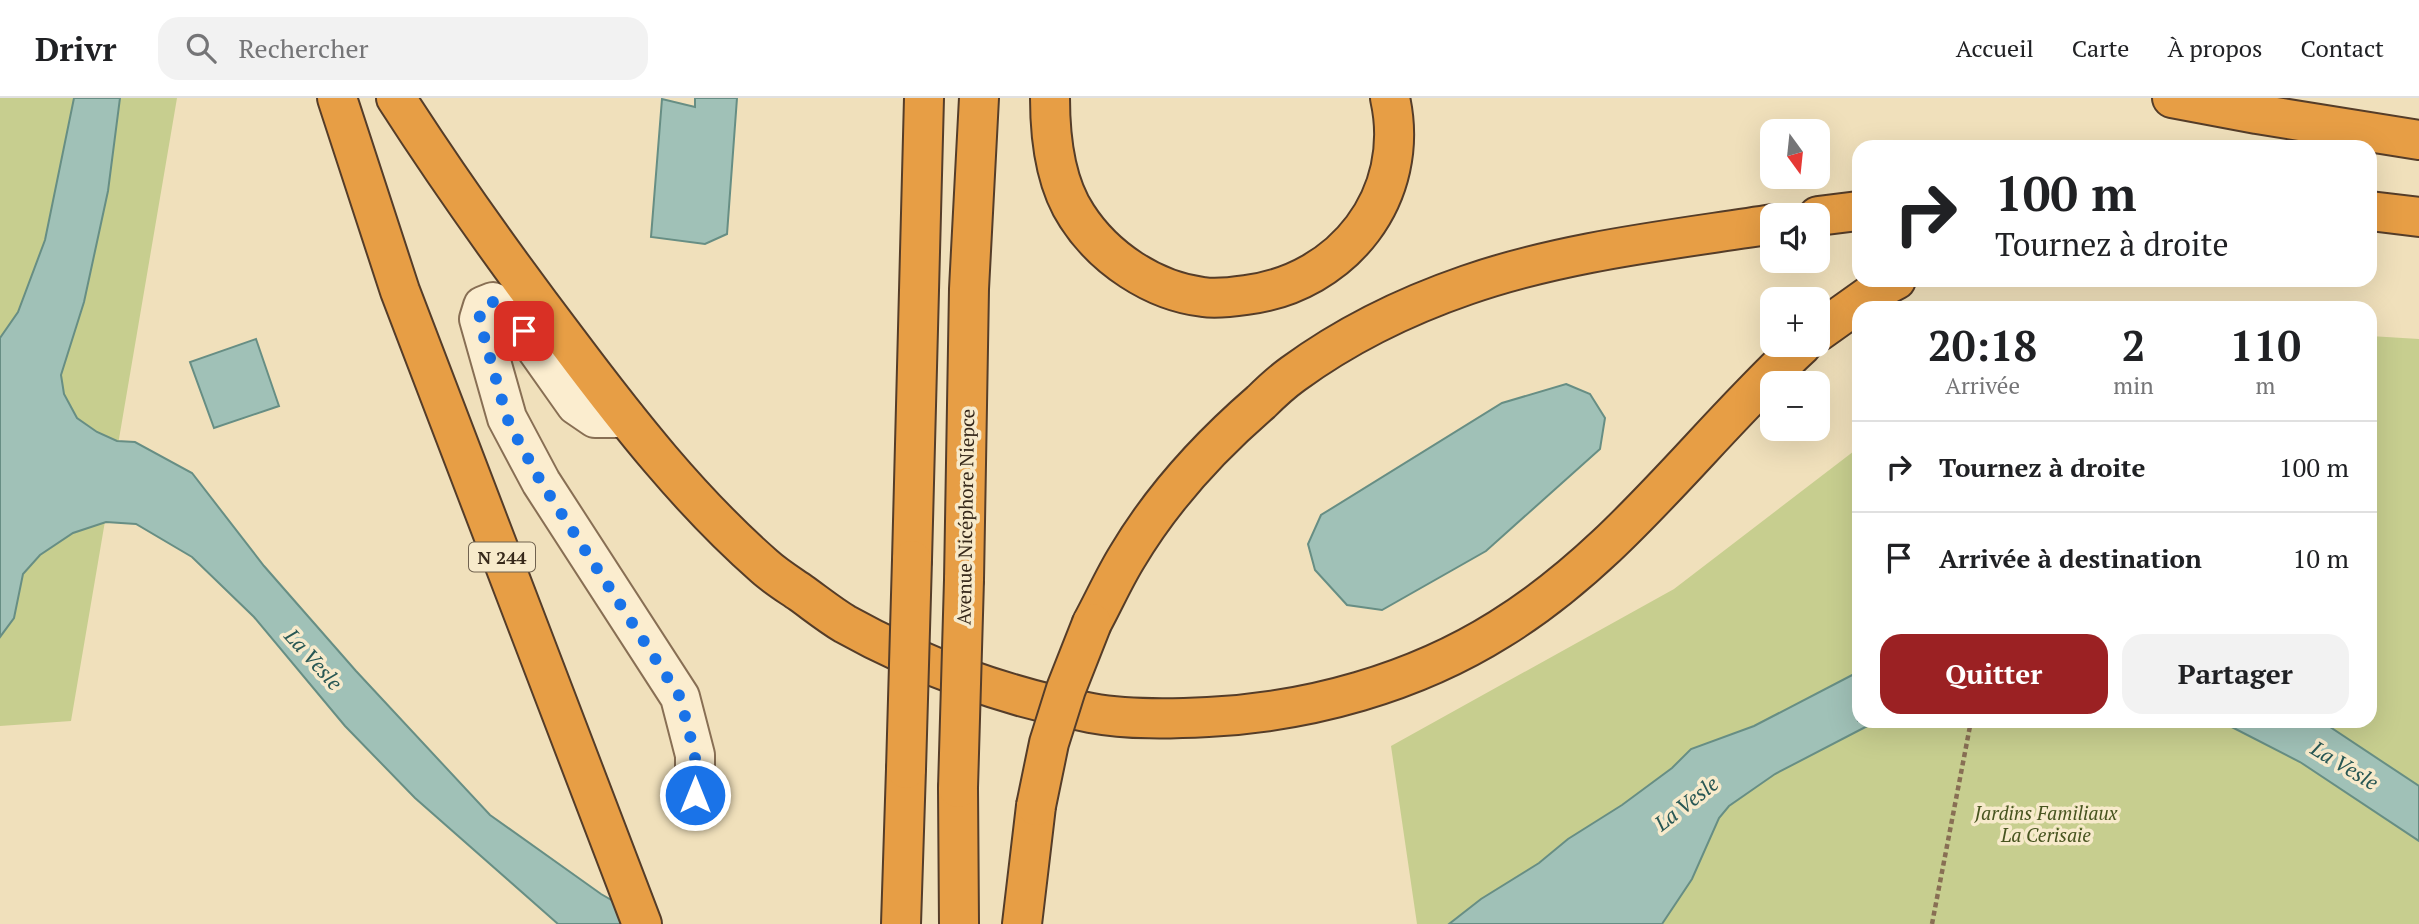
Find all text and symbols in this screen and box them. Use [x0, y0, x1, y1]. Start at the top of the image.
search box [158, 17, 648, 80]
text: Drivr [35, 27, 116, 70]
icon: search [182, 29, 220, 67]
text: Rechercher [238, 31, 369, 65]
text: Accueil [1956, 32, 2034, 64]
text: Carte [2072, 32, 2129, 64]
text: À propos [2167, 32, 2263, 64]
text: Contact [2301, 32, 2384, 64]
north arrow [1760, 119, 1830, 189]
map controls [1760, 119, 1830, 441]
text: 100 m [1995, 160, 2137, 225]
icon: right [1880, 168, 1971, 259]
button: sound [1760, 203, 1830, 273]
text: Tournez à droite [1995, 223, 2229, 265]
button: + [1760, 287, 1830, 357]
pin [494, 301, 554, 361]
icon: arrive [505, 312, 543, 350]
text: 20:18 [1928, 317, 2037, 373]
text: 2 [2122, 317, 2145, 373]
text: 110 [2230, 317, 2301, 373]
text: Arrivée [1945, 370, 2020, 401]
text: min [2113, 370, 2154, 401]
text: m [2255, 370, 2275, 401]
button: − [1760, 371, 1830, 441]
street label: Avenue Nicéphore Niepce [951, 409, 979, 625]
icon: right [1880, 448, 1918, 486]
text: Tournez à droite [1939, 450, 2145, 484]
text: 100 m [2279, 450, 2349, 484]
icon: arrive [1880, 539, 1918, 577]
text: Arrivée à destination [1939, 541, 2202, 575]
text: 10 m [2293, 541, 2349, 575]
road number: N 244 [469, 542, 535, 572]
water label: La Vesle [278, 621, 349, 696]
button: Quitter [1880, 634, 2108, 714]
button: Partager [2122, 634, 2349, 714]
water label: La Vesle [2305, 733, 2384, 796]
position arrow [658, 758, 732, 832]
water label: La Vesle [1648, 769, 1724, 837]
park label: Jardins Familiaux La Cerisaie [1974, 800, 2118, 847]

